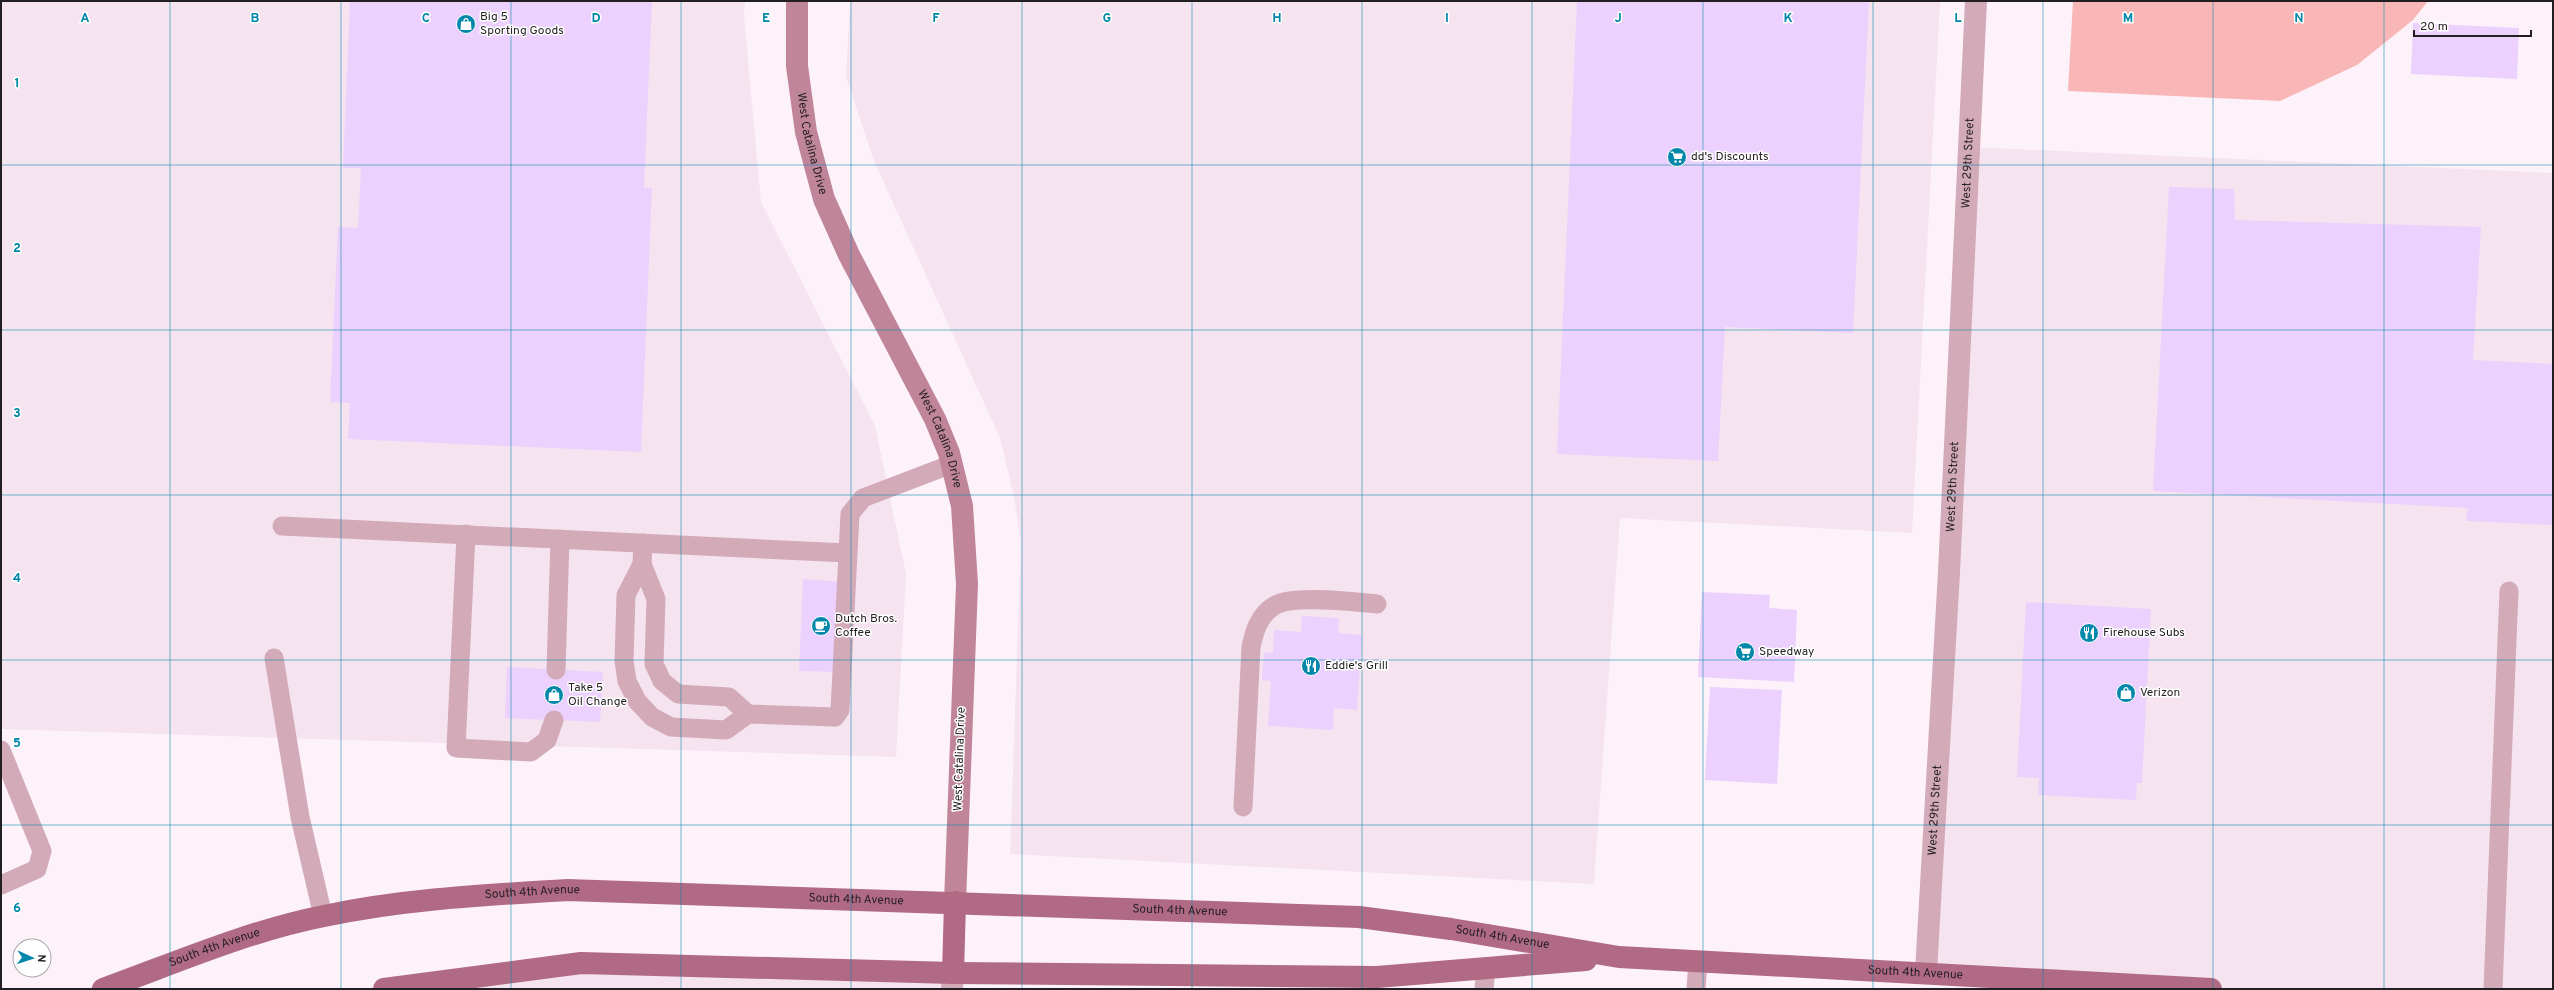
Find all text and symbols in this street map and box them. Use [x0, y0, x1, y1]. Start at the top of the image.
place label: Big 5 Sporting Goods [480, 9, 564, 39]
text: A [80, 11, 90, 27]
text: B [251, 11, 260, 27]
text: C [422, 11, 430, 27]
text: D [591, 11, 601, 27]
text: E [762, 11, 770, 27]
text: F [932, 11, 940, 27]
text: G [1103, 11, 1112, 27]
text: H [1272, 11, 1282, 27]
text: I [1445, 11, 1449, 27]
text: J [1614, 11, 1622, 27]
text: K [1783, 11, 1793, 27]
text: L [1954, 11, 1962, 27]
text: M [2123, 11, 2133, 27]
text: N [2294, 11, 2304, 27]
scale bar [2414, 12, 2531, 38]
shop icon: Big 5 Sporting Goods [455, 13, 477, 35]
text: 20 m [2420, 19, 2448, 35]
text: 1 [14, 76, 20, 92]
street label: West Catalina Drive [793, 91, 830, 196]
street label: West 29th Street [1958, 117, 1978, 209]
supermarket icon: dd's Discounts [1666, 146, 1688, 168]
place label: dd's Discounts [1691, 149, 1769, 165]
text: 2 [13, 241, 21, 257]
street label: West Catalina Drive [913, 387, 965, 490]
text: 3 [13, 406, 21, 422]
street label: West 29th Street [1943, 441, 1963, 532]
text: 4 [13, 571, 21, 587]
place label: Dutch Bros. Coffee [835, 611, 897, 641]
cafe icon: Dutch Bros. Coffee [810, 615, 832, 637]
restaurant icon: Firehouse Subs [2078, 622, 2100, 644]
place label: Firehouse Subs [2103, 625, 2185, 641]
supermarket icon: Speedway [1734, 641, 1756, 663]
place label: Speedway [1759, 644, 1814, 660]
restaurant icon: Eddie's Grill [1300, 655, 1322, 677]
place label: Eddie's Grill [1325, 658, 1388, 674]
place label: Take 5 Oil Change [568, 680, 627, 710]
shop icon: Verizon [2115, 682, 2137, 704]
shop icon: Take 5 Oil Change [543, 684, 565, 706]
place label: Verizon [2140, 685, 2180, 701]
street label: West Catalina Drive [950, 707, 970, 811]
text: 5 [13, 736, 21, 752]
street label: West 29th Street [1925, 765, 1946, 856]
street label: South 4th Avenue [484, 882, 580, 903]
street label: South 4th Avenue [808, 890, 904, 909]
text: 6 [13, 901, 21, 917]
street label: South 4th Avenue [1132, 901, 1228, 921]
street label: South 4th Avenue [1454, 922, 1551, 953]
street label: South 4th Avenue [167, 925, 262, 971]
north arrow [12, 938, 52, 978]
text: N [34, 954, 48, 963]
street label: South 4th Avenue [1867, 962, 1963, 984]

